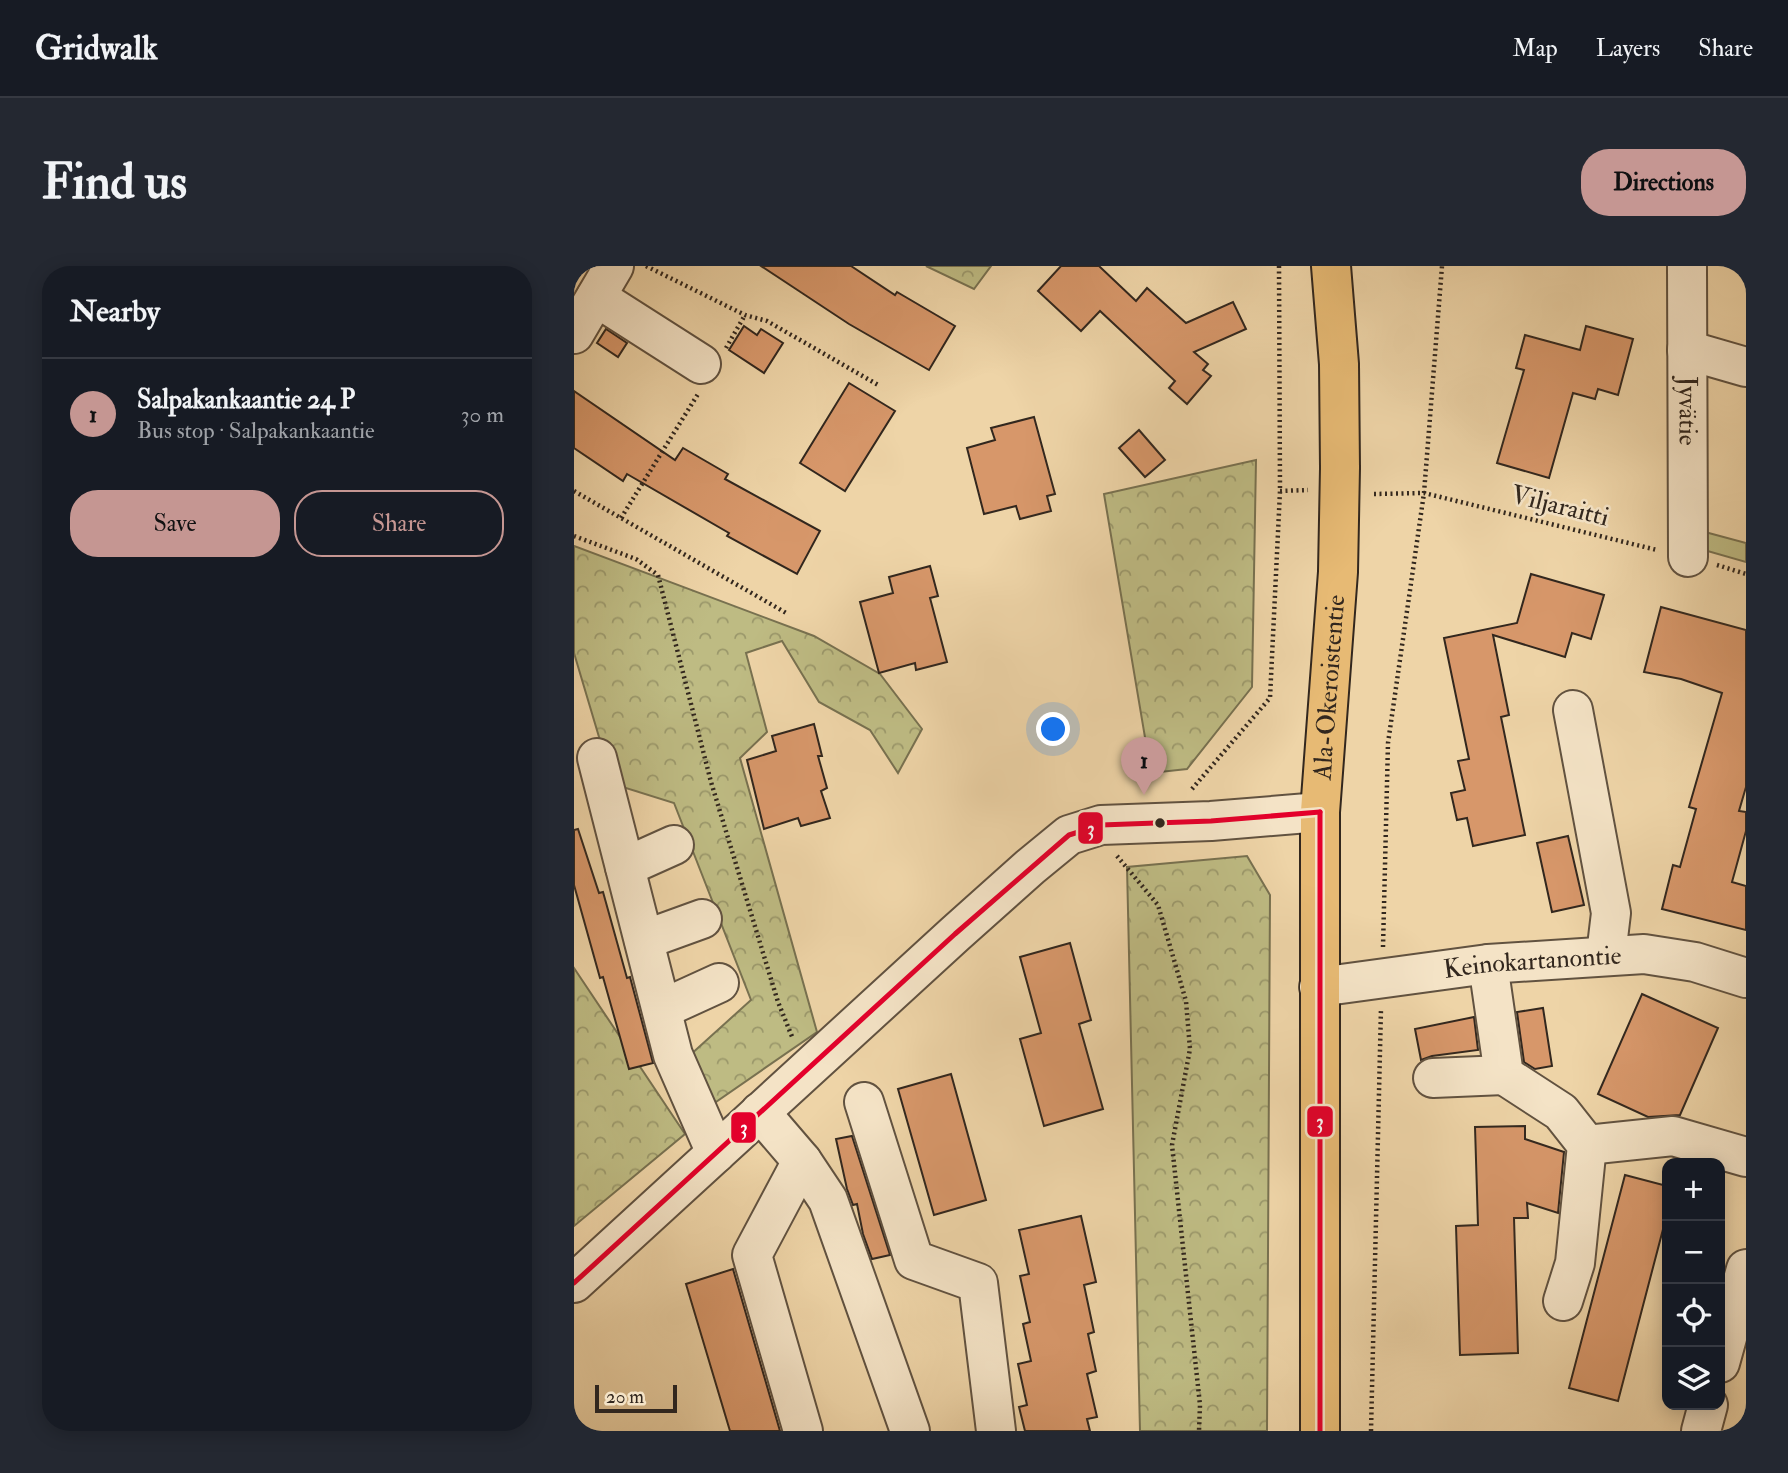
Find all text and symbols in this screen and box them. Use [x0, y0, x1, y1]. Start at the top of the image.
text: Gridwalk [35, 28, 158, 69]
text: Map [1513, 33, 1558, 64]
text: Layers [1596, 33, 1660, 64]
text: Share [1698, 33, 1753, 64]
button: Directions [1581, 149, 1746, 216]
text: Find us [42, 152, 187, 213]
text: Nearby [70, 293, 160, 330]
street label: Jyvätie [1671, 375, 1704, 446]
text: Salpakankaantie 24 P [137, 384, 355, 416]
text: 1 [89, 400, 97, 429]
text: 30 m [461, 400, 504, 429]
text: Bus stop · Salpakankaantie [137, 416, 375, 445]
street label: Viljaraitti [1508, 478, 1612, 534]
button: Save [70, 490, 280, 557]
button: Share [294, 490, 504, 557]
street label: Ala-Okeroistentie [1306, 594, 1352, 782]
your location [1036, 712, 1070, 746]
pin: 1 [1121, 737, 1167, 795]
line badge: 3 [1077, 811, 1104, 845]
unlabelled marker [1153, 816, 1167, 830]
text: 3 [1087, 817, 1095, 841]
street label: Keinokartanontie [1441, 939, 1623, 986]
line badge: 3 [1306, 1105, 1334, 1138]
text: 3 [1316, 1110, 1324, 1134]
line badge: 3 [730, 1111, 757, 1144]
text: 3 [740, 1116, 748, 1140]
map controls [1662, 1158, 1725, 1410]
button: + [1662, 1158, 1725, 1221]
button: − [1662, 1221, 1725, 1284]
button: locate [1662, 1284, 1725, 1347]
button: layers [1662, 1347, 1725, 1410]
scale bar [595, 1382, 677, 1414]
text: 20 m [606, 1385, 644, 1409]

